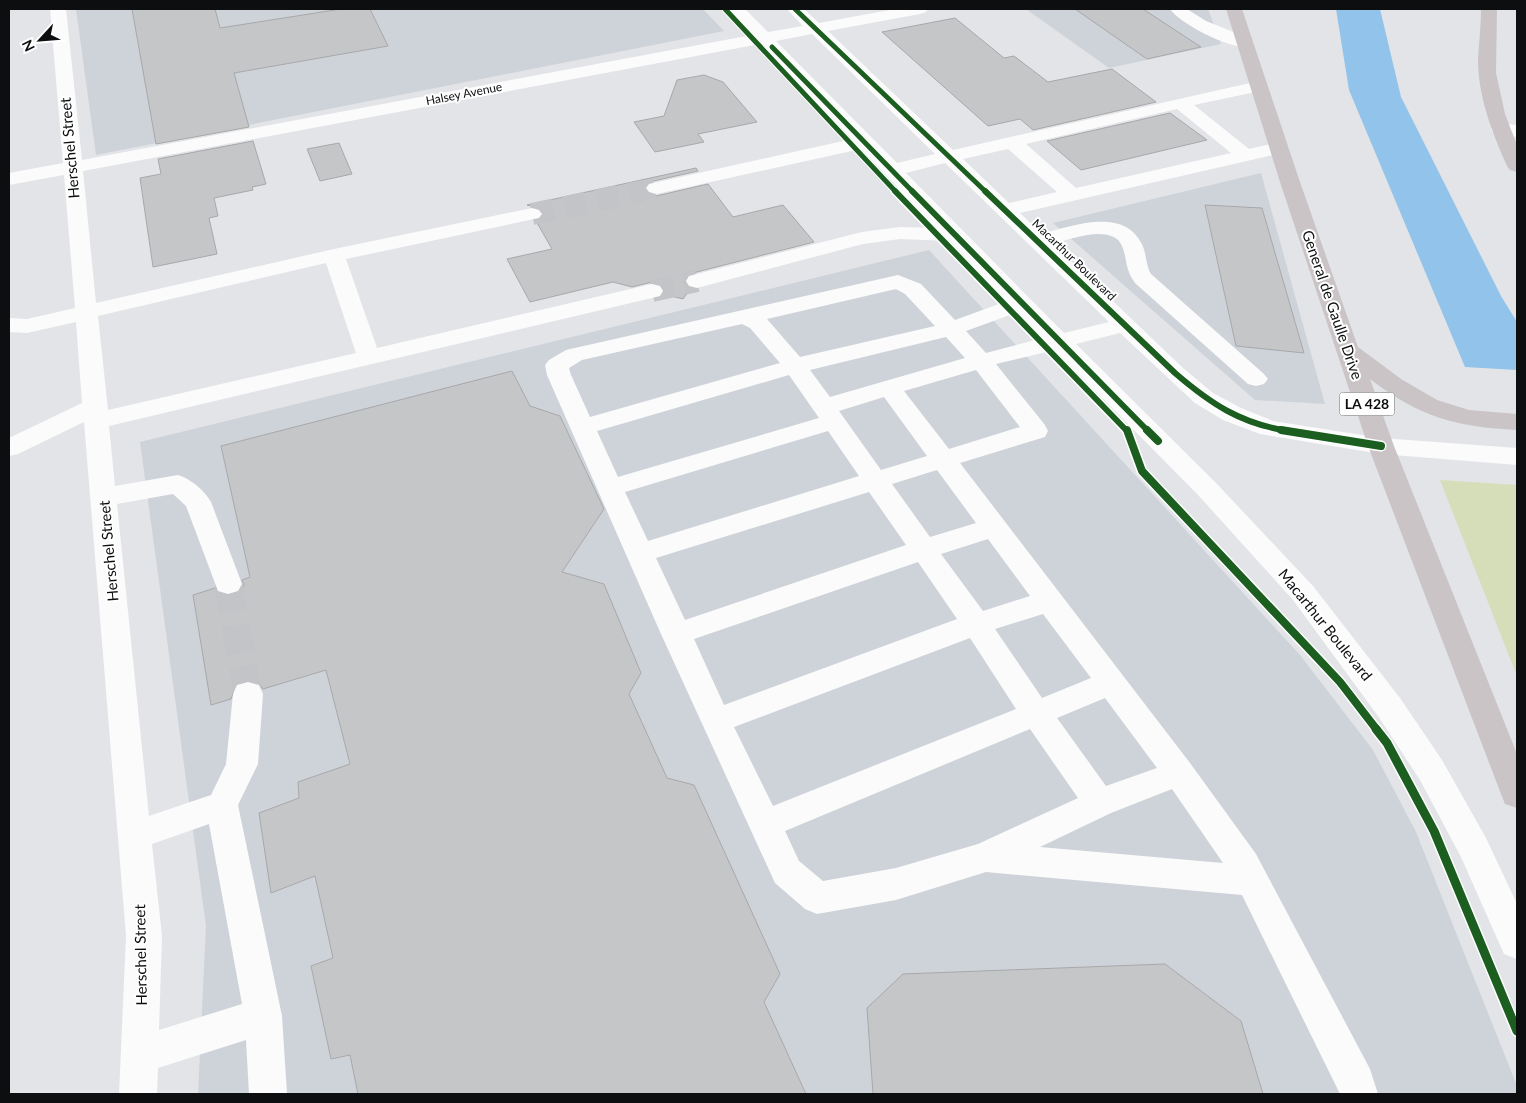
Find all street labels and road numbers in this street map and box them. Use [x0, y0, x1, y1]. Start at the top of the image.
street label: Halsey Avenue [424, 79, 503, 108]
street label: Herschel Street [56, 96, 82, 199]
street label: Macarthur Boulevard [1029, 216, 1119, 304]
street label: General de Gaulle Drive [1299, 228, 1367, 382]
road number: LA 428 [1340, 392, 1394, 416]
street label: Herschel Street [95, 499, 121, 602]
street label: Macarthur Boulevard [1275, 565, 1376, 684]
street label: Herschel Street [130, 904, 150, 1006]

